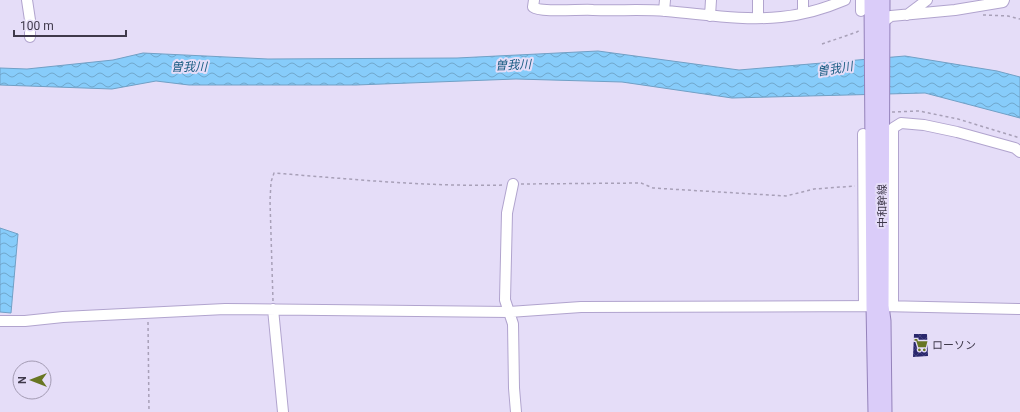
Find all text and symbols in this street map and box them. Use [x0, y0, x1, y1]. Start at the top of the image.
scale bar [14, 12, 126, 38]
text: 100 m [20, 19, 54, 33]
water label: 曽我川 [495, 57, 533, 73]
water label: 曽我川 [816, 59, 856, 79]
water label: 曽我川 [171, 60, 209, 74]
street label: 中和幹線 [876, 184, 889, 228]
supermarket icon: ローソン [913, 337, 929, 353]
place label: ローソン [932, 339, 976, 352]
north arrow [12, 360, 52, 400]
text: N [16, 376, 29, 384]

